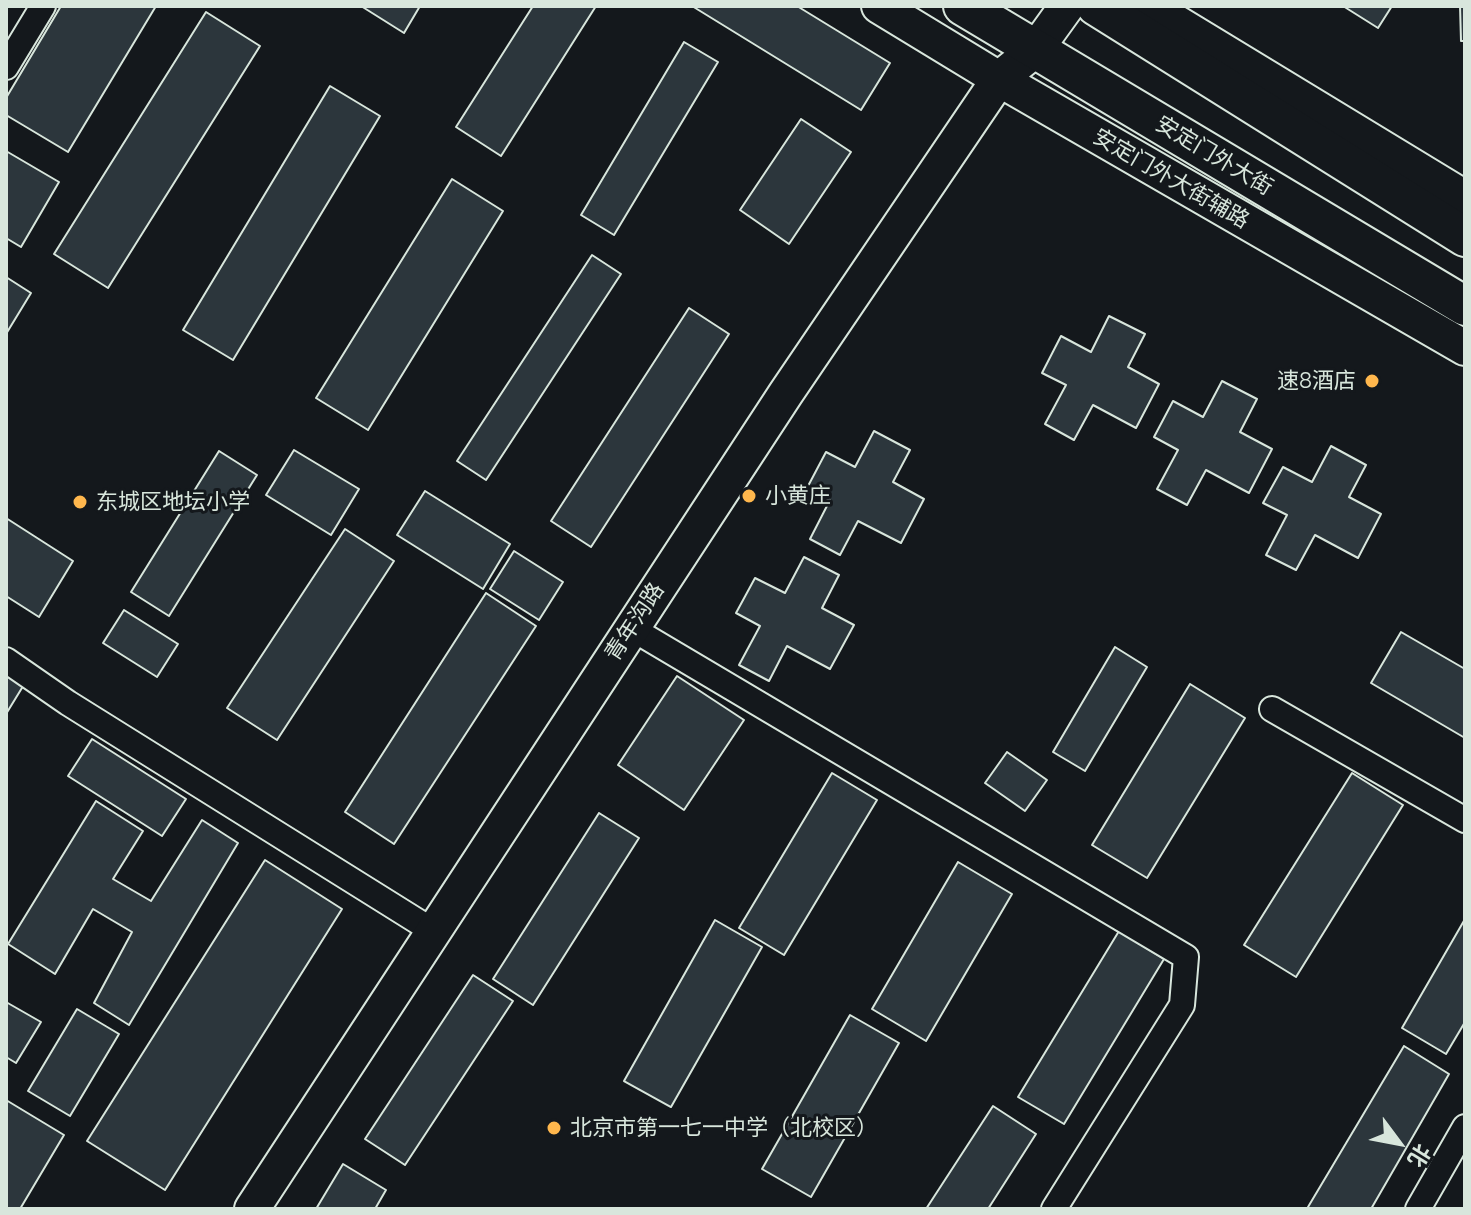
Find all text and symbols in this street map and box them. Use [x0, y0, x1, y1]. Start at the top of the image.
street label: 安定门外大街 [1151, 111, 1277, 201]
street label: 安定门外大街辅路 [1088, 124, 1254, 234]
place label: 速8酒店 [1277, 368, 1356, 394]
marker: 速8酒店 [1363, 372, 1381, 390]
place label: 小黄庄 [765, 483, 831, 509]
marker: 小黄庄 [740, 487, 758, 505]
place label: 东城区地坛小学 [96, 489, 250, 515]
marker: 东城区地坛小学 [71, 493, 89, 511]
street label: 青年沟路 [600, 578, 670, 666]
north arrow [1359, 1103, 1439, 1183]
place label: 北京市第一七一中学（北校区） [570, 1115, 878, 1141]
marker: 北京市第一七一中学（北校区） [545, 1119, 563, 1137]
text: 北 [1402, 1139, 1436, 1172]

